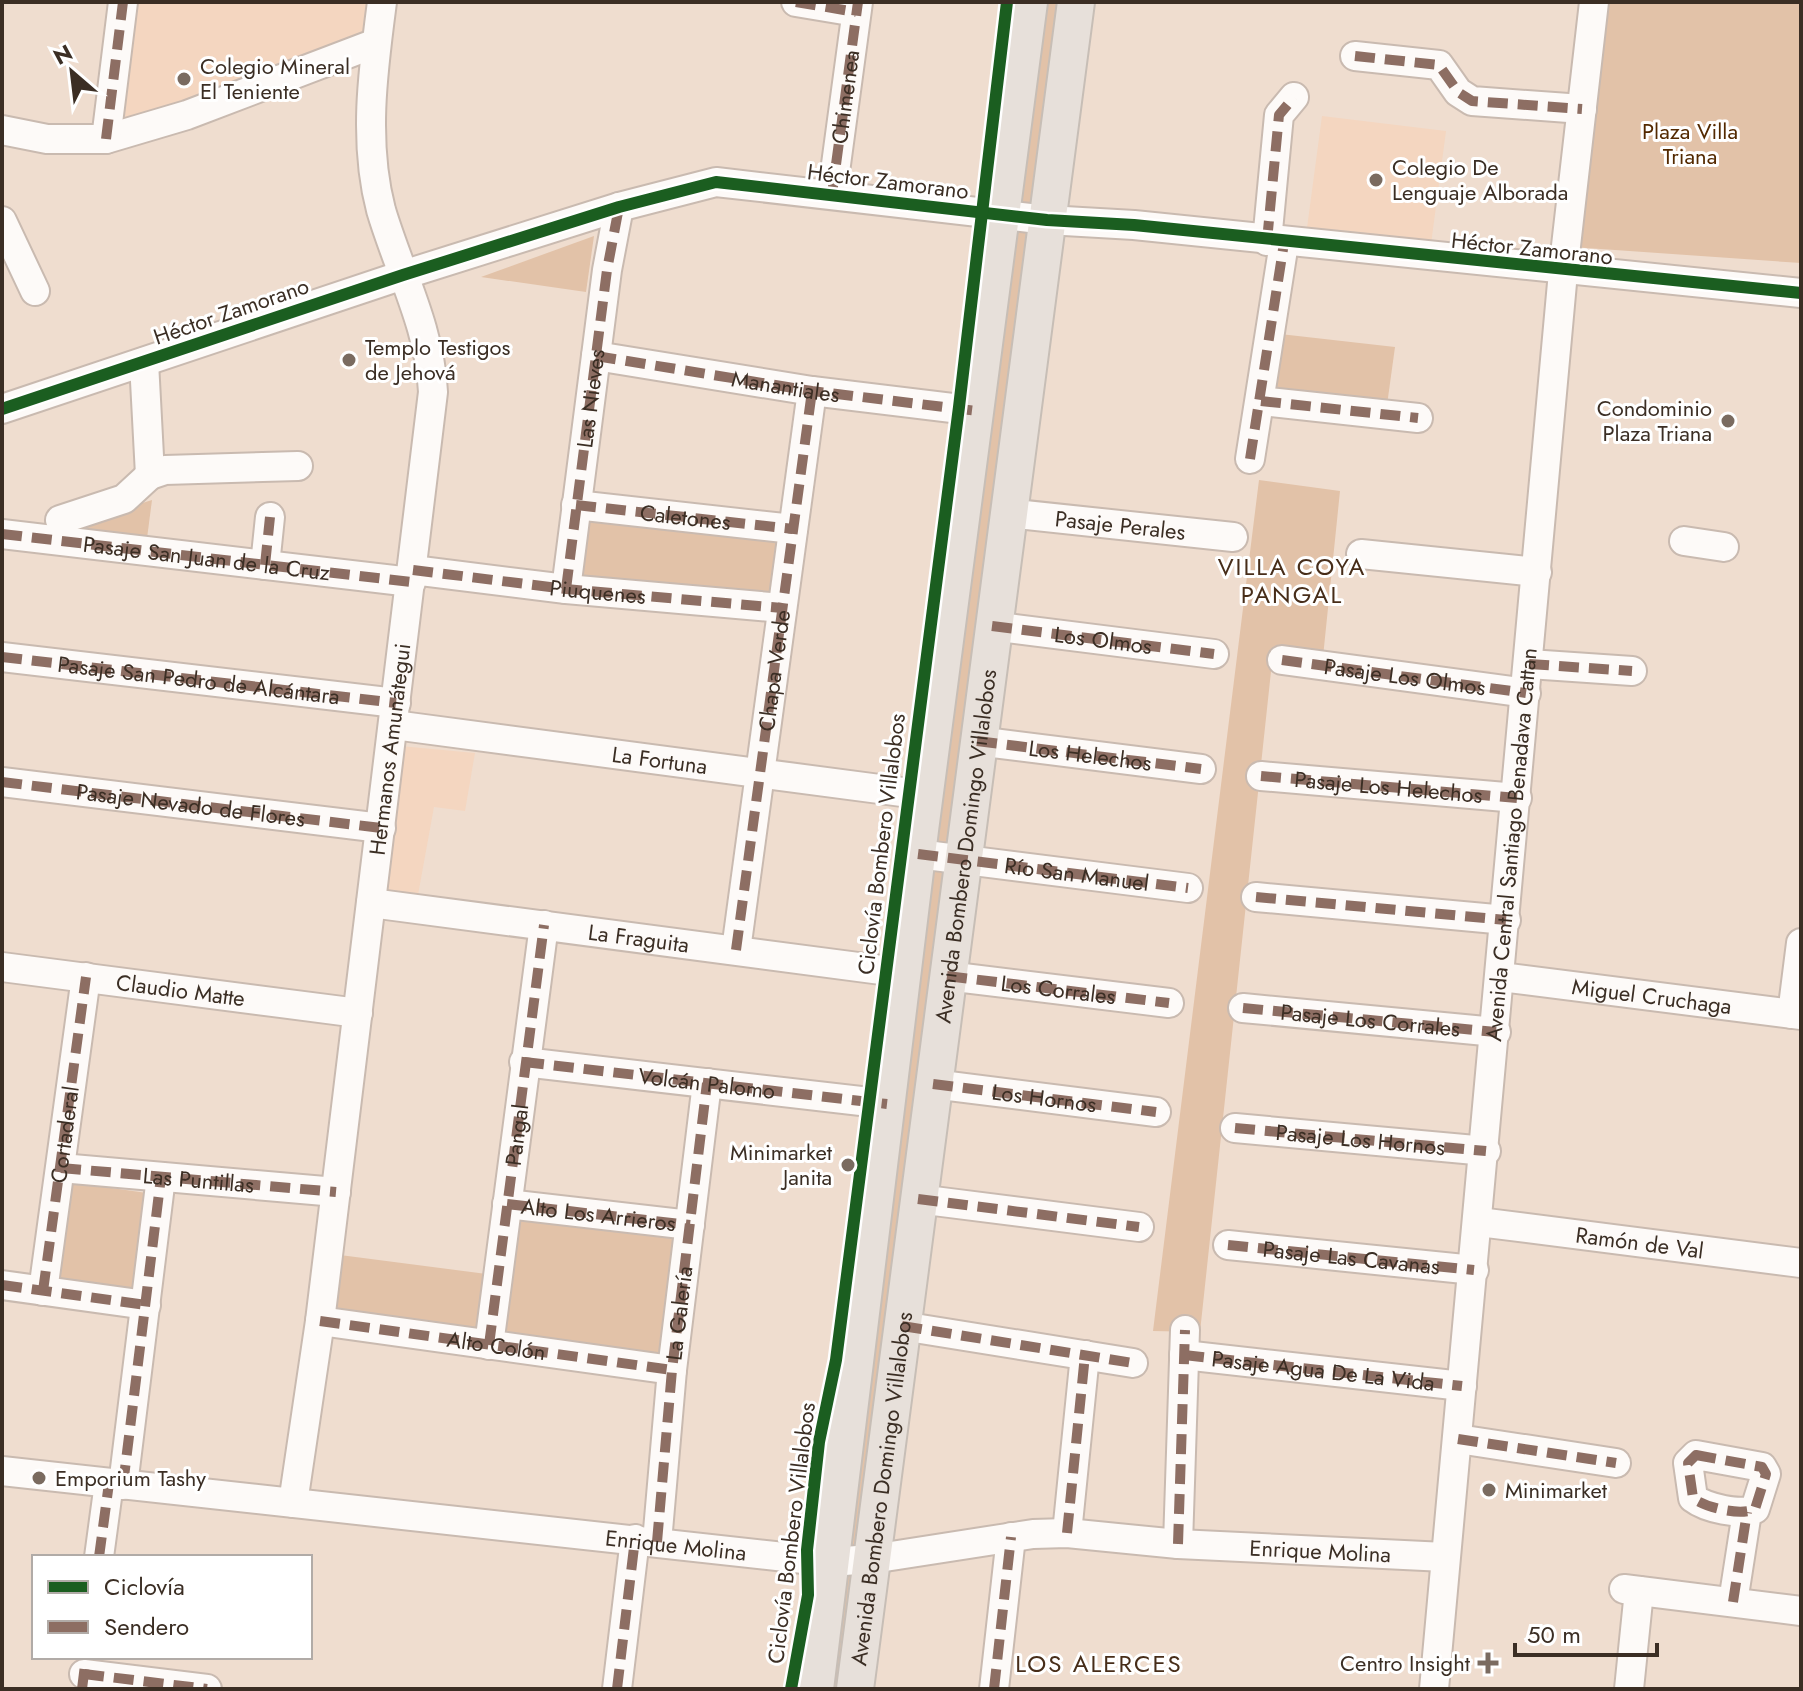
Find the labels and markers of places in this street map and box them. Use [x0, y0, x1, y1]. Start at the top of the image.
place label: Colegio Mineral El Teniente [200, 50, 350, 107]
marker: Colegio Mineral El Teniente [175, 70, 193, 88]
place label: Colegio De Lenguaje Alborada [1392, 151, 1568, 208]
marker: Colegio De Lenguaje Alborada [1367, 171, 1385, 189]
place label: Templo Testigos de Jehová [365, 331, 511, 388]
marker: Templo Testigos de Jehová [340, 351, 358, 369]
place label: Condominio Plaza Triana [1597, 392, 1712, 449]
marker: Condominio Plaza Triana [1719, 412, 1737, 430]
place label: Minimarket Janita [730, 1136, 833, 1193]
marker: Minimarket Janita [839, 1156, 857, 1174]
place label: Emporium Tashy [55, 1462, 206, 1494]
marker: Emporium Tashy [30, 1469, 48, 1487]
place label: Minimarket [1505, 1474, 1608, 1506]
marker: Minimarket [1480, 1481, 1498, 1499]
place label: Centro Insight [1340, 1647, 1471, 1679]
marker: Centro Insight [1477, 1652, 1499, 1674]

